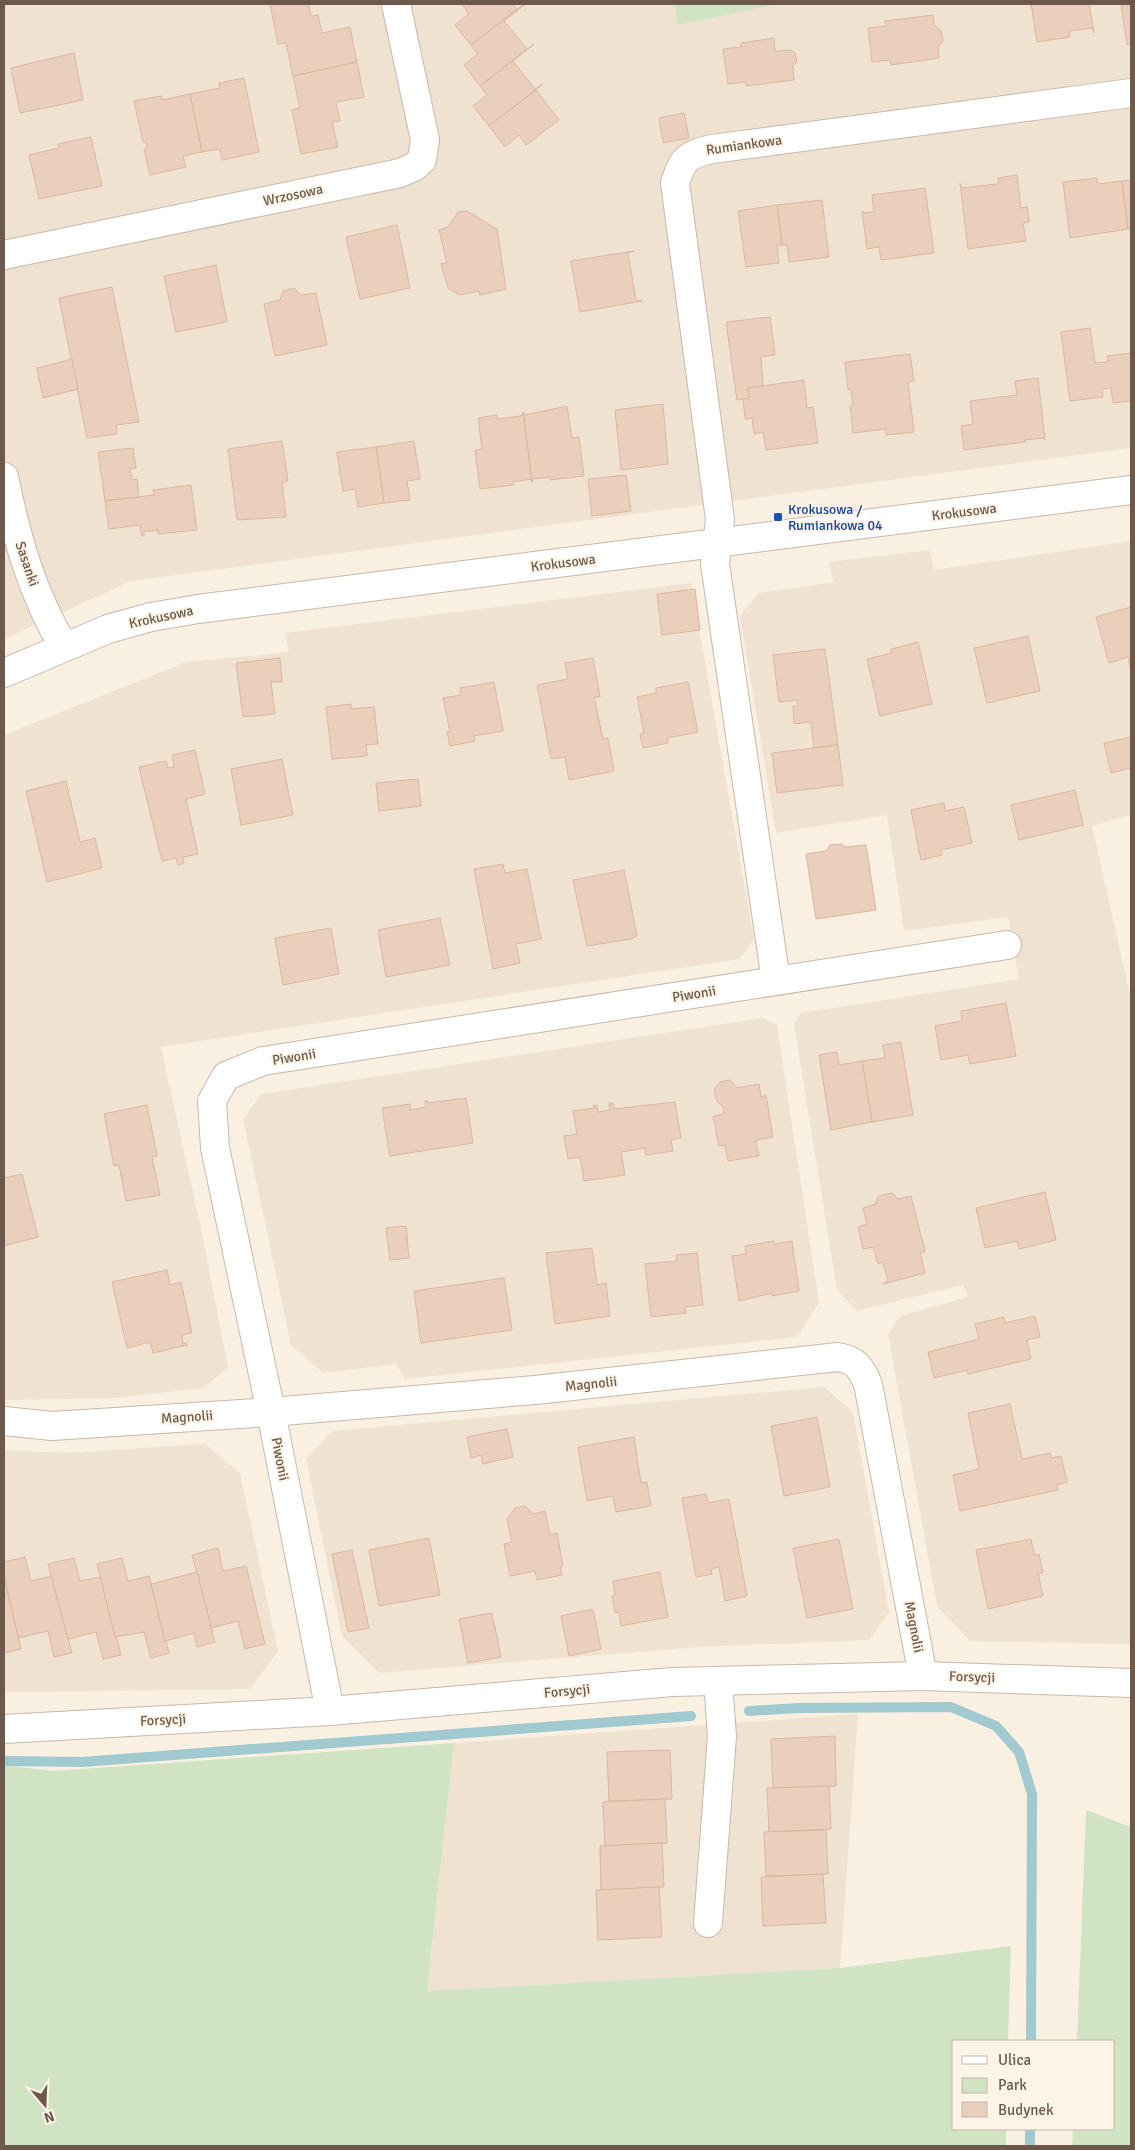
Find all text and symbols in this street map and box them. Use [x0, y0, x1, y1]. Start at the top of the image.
street label: Rumiankowa [705, 131, 783, 159]
street label: Wrzosowa [262, 180, 324, 210]
street label: Krokusowa [931, 500, 997, 524]
place label: Krokusowa / Rumiankowa 04 [788, 501, 883, 534]
marker: Krokusowa / Rumiankowa 04 [772, 511, 784, 523]
street label: Sasanki [11, 539, 43, 589]
street label: Krokusowa [530, 551, 596, 575]
street label: Krokusowa [127, 602, 195, 632]
street label: Piwonii [671, 982, 717, 1006]
street label: Piwonii [271, 1045, 317, 1069]
street label: Magnolii [564, 1373, 618, 1395]
street label: Magnolii [160, 1407, 214, 1427]
street label: Piwonii [267, 1436, 293, 1482]
street label: Magnolii [901, 1600, 927, 1654]
street label: Forsycji [949, 1668, 995, 1686]
street label: Forsycji [543, 1681, 591, 1701]
street label: Forsycji [139, 1710, 187, 1730]
legend [952, 2040, 1115, 2130]
text: Ulica [998, 2051, 1031, 2069]
text: Park [998, 2076, 1027, 2094]
north arrow [20, 2080, 70, 2130]
text: Budynek [998, 2101, 1054, 2119]
text: N [42, 2107, 56, 2126]

